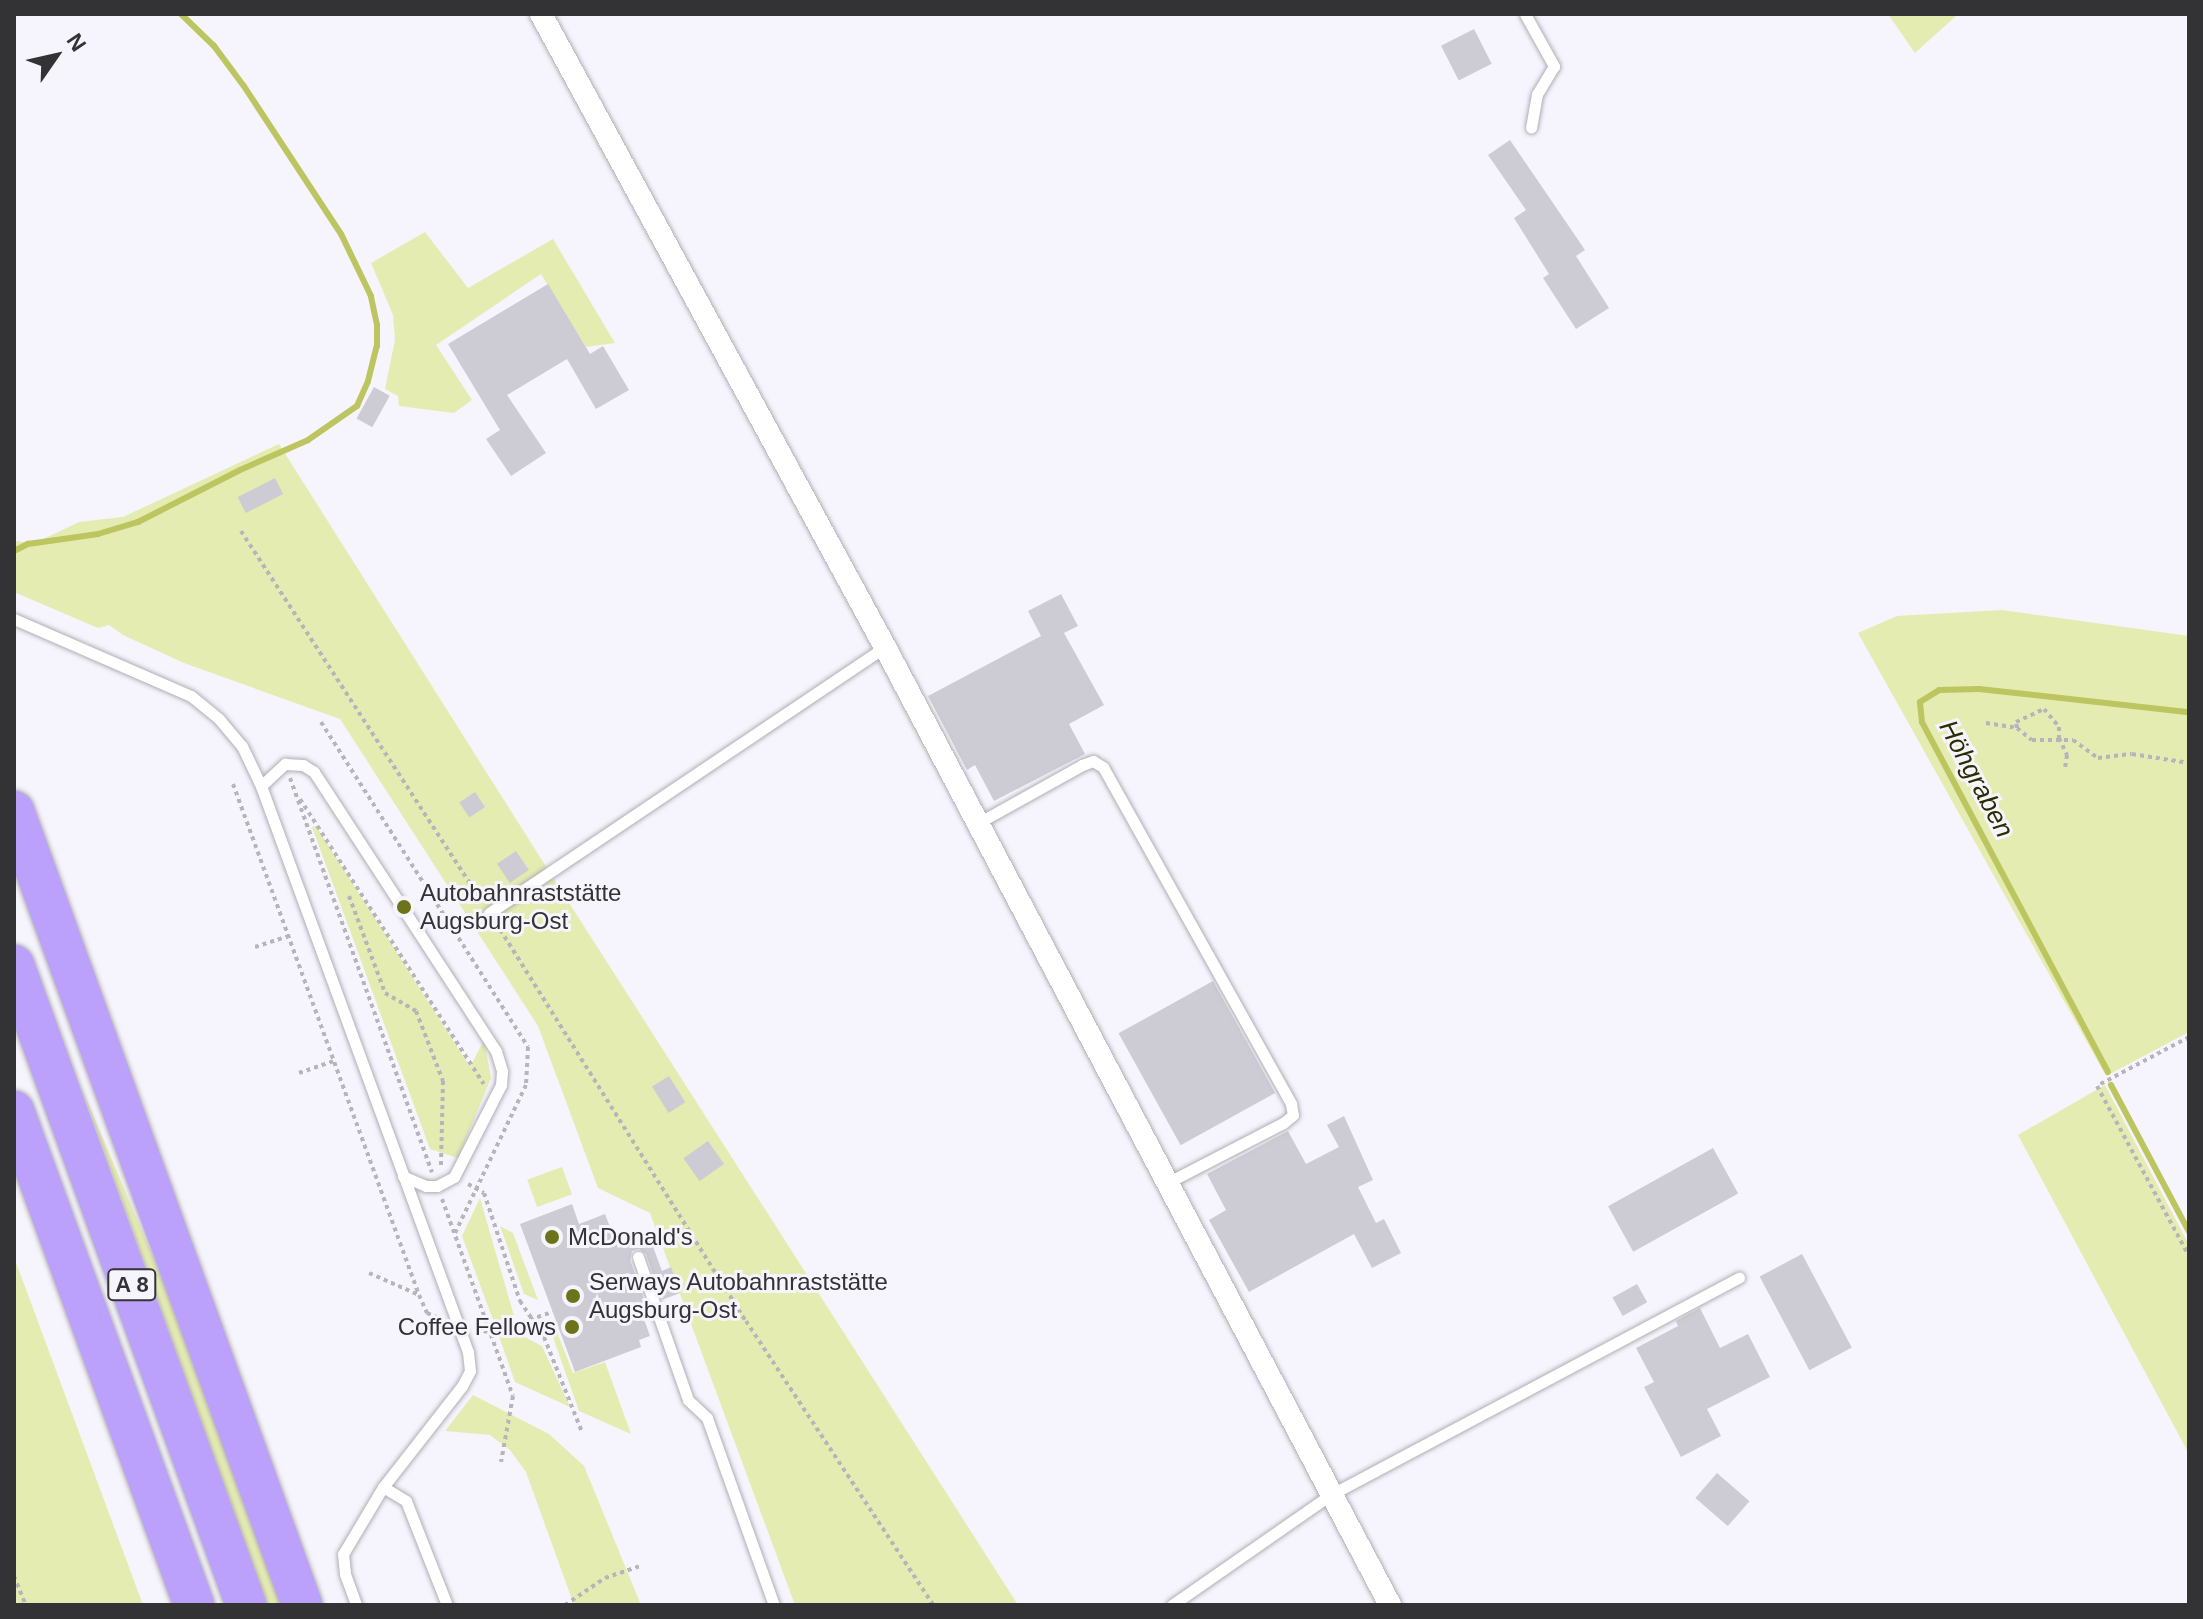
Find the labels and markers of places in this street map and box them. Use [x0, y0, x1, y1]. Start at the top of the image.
place label: Autobahnraststätte Augsburg-Ost [420, 879, 621, 935]
marker: Autobahnraststätte Augsburg-Ost [395, 898, 413, 916]
place label: McDonald's [568, 1223, 693, 1251]
marker: McDonald's [543, 1228, 561, 1246]
place label: Serways Autobahnraststätte Augsburg-Ost [589, 1268, 889, 1324]
marker: Serways Autobahnraststätte Augsburg-Ost [564, 1287, 582, 1305]
place label: Coffee Fellows [398, 1313, 556, 1341]
marker: Coffee Fellows [563, 1318, 581, 1336]

